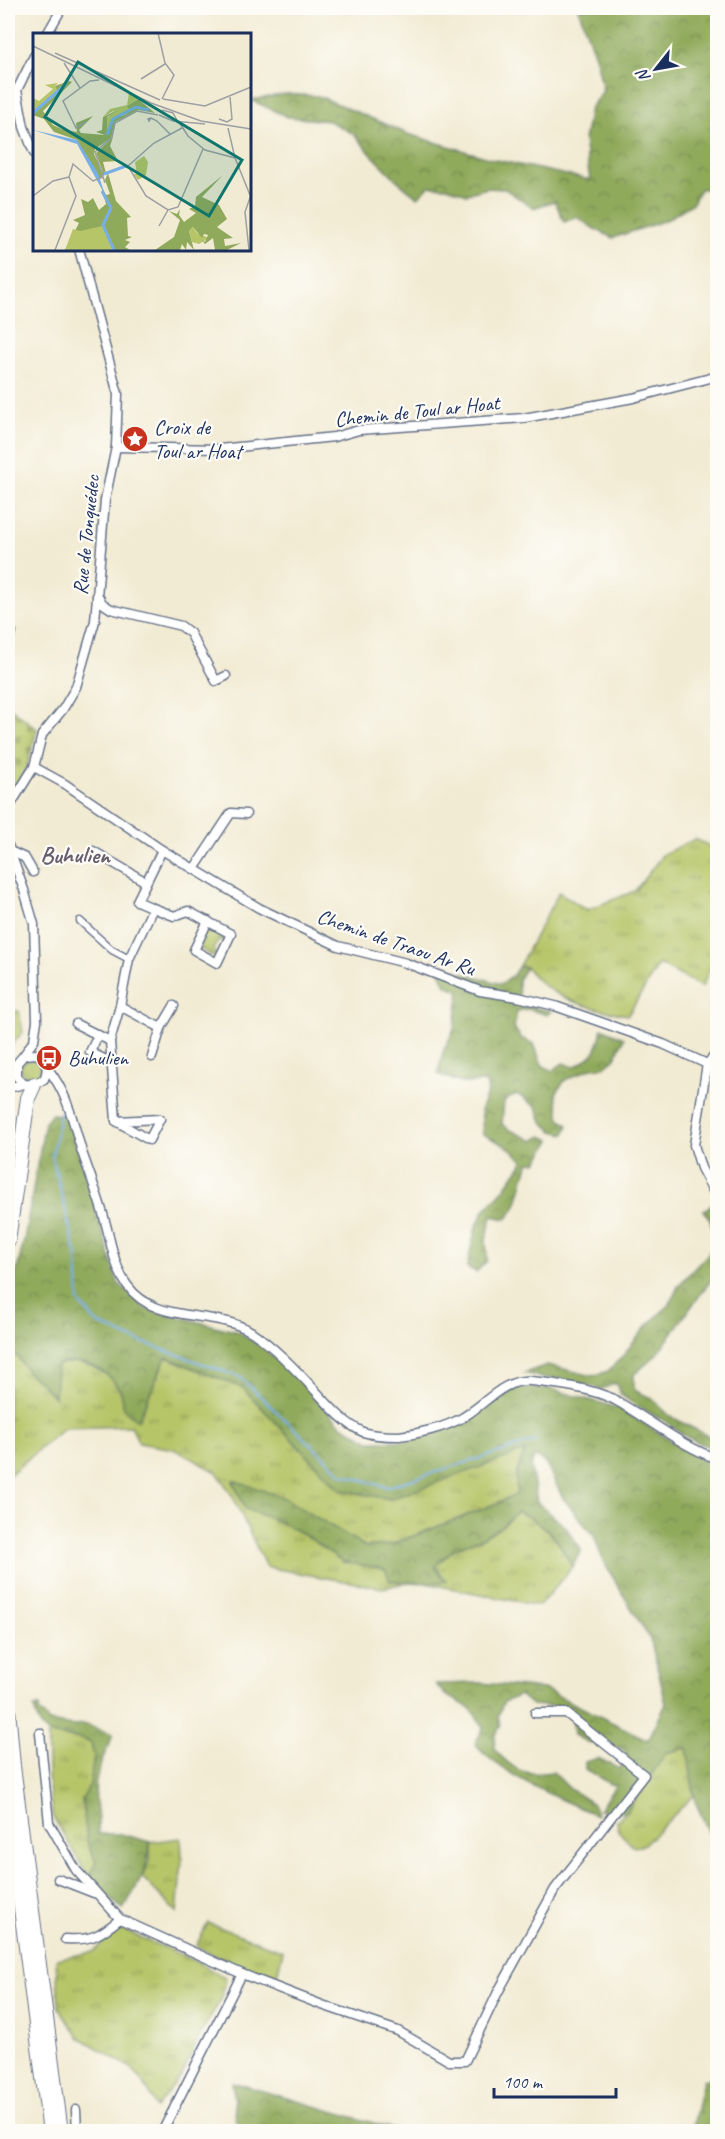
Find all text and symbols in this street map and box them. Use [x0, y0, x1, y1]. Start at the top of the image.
inset map [33, 33, 250, 250]
north arrow [626, 39, 686, 99]
text: N [631, 64, 655, 86]
street label: Chemin de Toul ar Hoat [333, 389, 503, 433]
place label: Croix de Toul ar Hoat [154, 414, 244, 464]
place icon: Croix de Toul ar Hoat [120, 424, 150, 454]
street label: Rue de Tonquédec [67, 472, 105, 596]
district label: Buhulien [40, 840, 112, 870]
street label: Chemin de Traou Ar Ru [314, 903, 479, 982]
bus stop icon: Buhulien [34, 1043, 64, 1073]
place label: Buhulien [68, 1045, 130, 1071]
scale bar [494, 2061, 616, 2099]
text: 100 m [503, 2071, 544, 2093]

